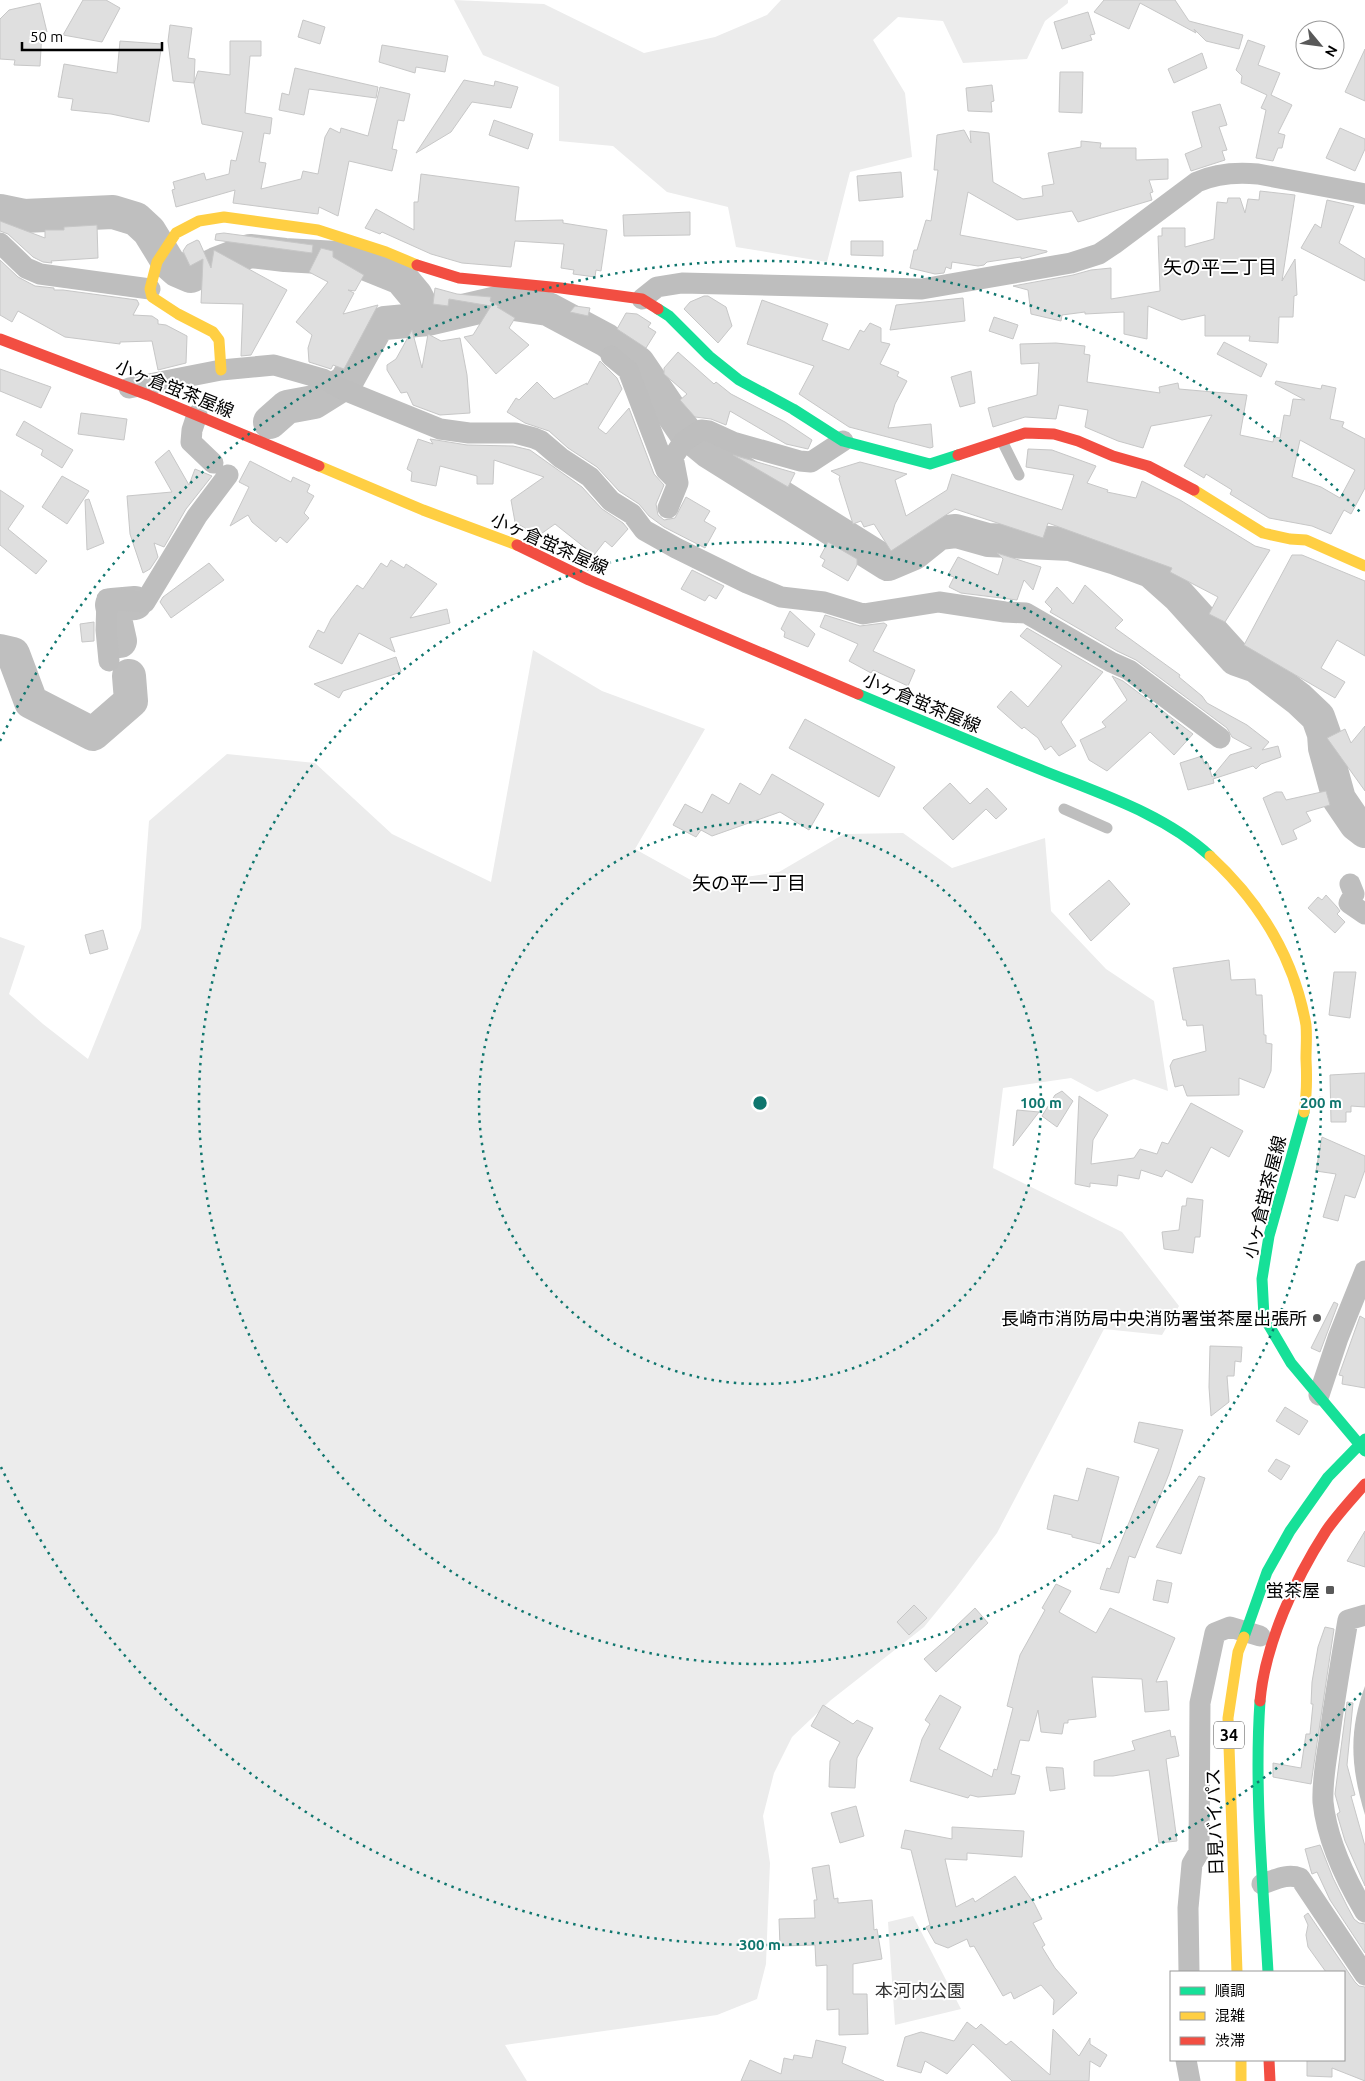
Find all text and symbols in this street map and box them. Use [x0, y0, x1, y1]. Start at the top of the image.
scale bar [22, 20, 162, 52]
north arrow [1295, 20, 1345, 70]
text: 50 m [30, 28, 63, 45]
text: N [1322, 43, 1341, 60]
district label: 矢の平二丁目 [1163, 256, 1277, 278]
street label: 小ヶ倉蛍茶屋線 [113, 355, 237, 421]
street label: 小ヶ倉蛍茶屋線 [488, 508, 612, 578]
street label: 小ヶ倉蛍茶屋線 [860, 668, 984, 736]
district label: 矢の平一丁目 [692, 872, 806, 894]
centre of rings [751, 1094, 769, 1112]
text: 100 m [1020, 1094, 1062, 1111]
text: 200 m [1300, 1094, 1342, 1111]
street label: 小ヶ倉蛍茶屋線 [1239, 1133, 1289, 1261]
place label: 長崎市消防局中央消防署蛍茶屋出張所 [1001, 1308, 1307, 1328]
marker: 長崎市消防局中央消防署蛍茶屋出張所 [1311, 1312, 1323, 1324]
place label: 蛍茶屋 [1266, 1580, 1320, 1600]
marker: 蛍茶屋 [1324, 1584, 1336, 1596]
road number: 34 [1214, 1722, 1244, 1748]
street label: 日見バイパス [1202, 1768, 1226, 1876]
text: 300 m [739, 1936, 781, 1953]
legend [1170, 1971, 1345, 2061]
park label: 本河内公園 [875, 1980, 965, 2000]
text: 順調 [1215, 1982, 1245, 1999]
text: 混雑 [1215, 2007, 1245, 2024]
text: 渋滞 [1215, 2032, 1245, 2049]

